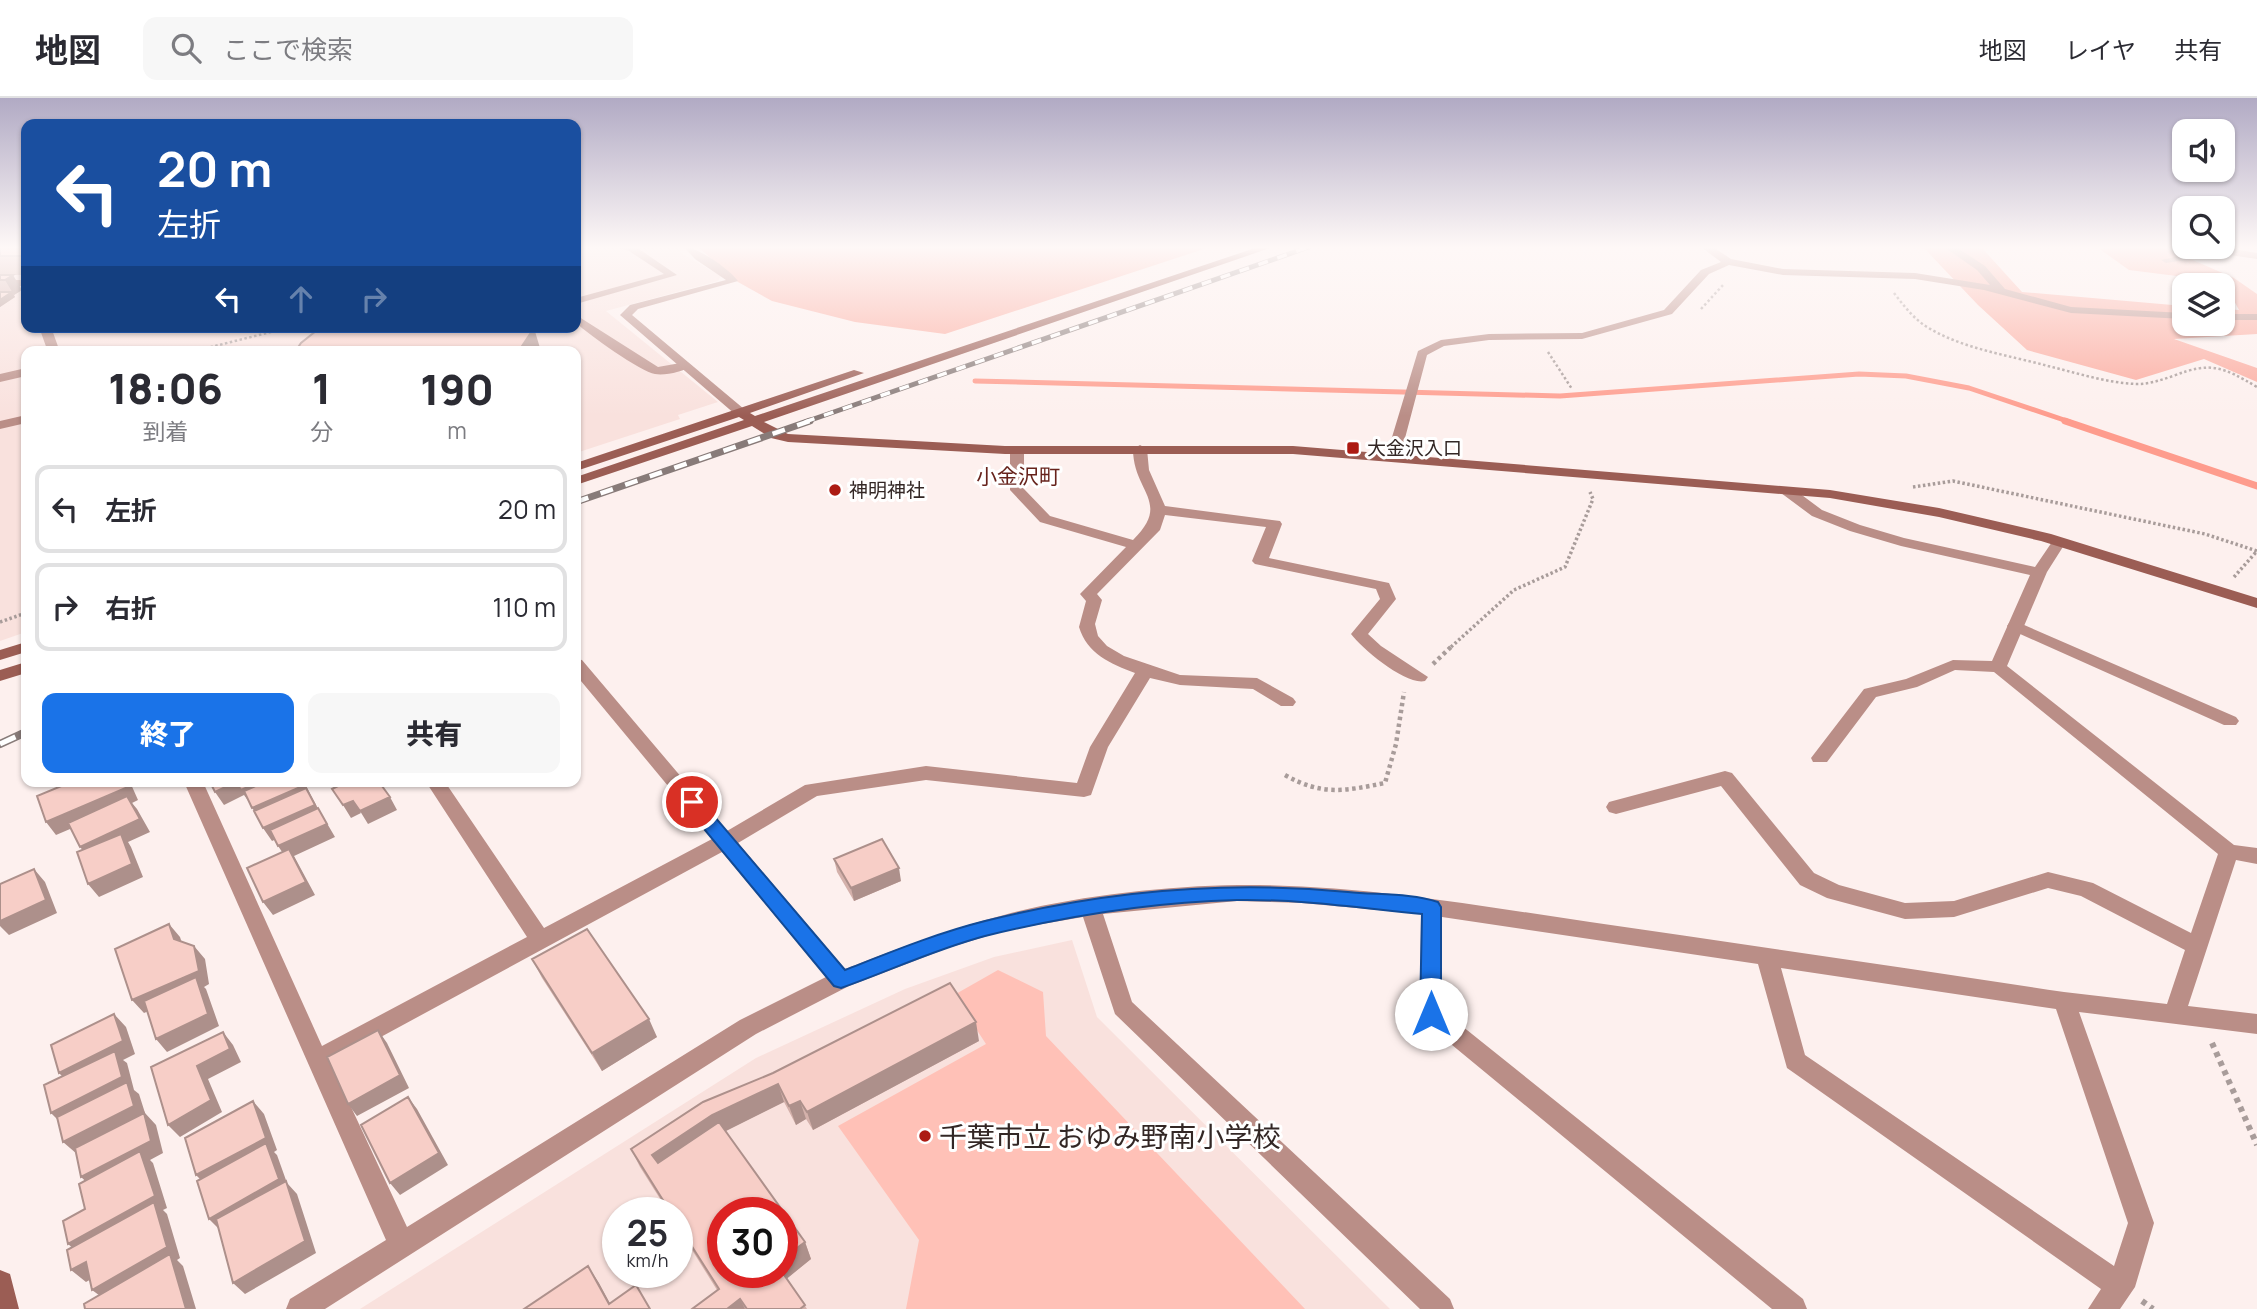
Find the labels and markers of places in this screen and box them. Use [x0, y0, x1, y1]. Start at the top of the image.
place label: 大金沢入口 [1367, 435, 1462, 461]
marker: 大金沢入口 [1345, 440, 1361, 456]
place label: 神明神社 [849, 477, 925, 503]
marker: 神明神社 [827, 482, 843, 498]
pin [662, 772, 722, 832]
place label: 千葉市立 おゆみ野南小学校 [939, 1117, 1281, 1155]
marker: 千葉市立 おゆみ野南小学校 [917, 1128, 933, 1144]

